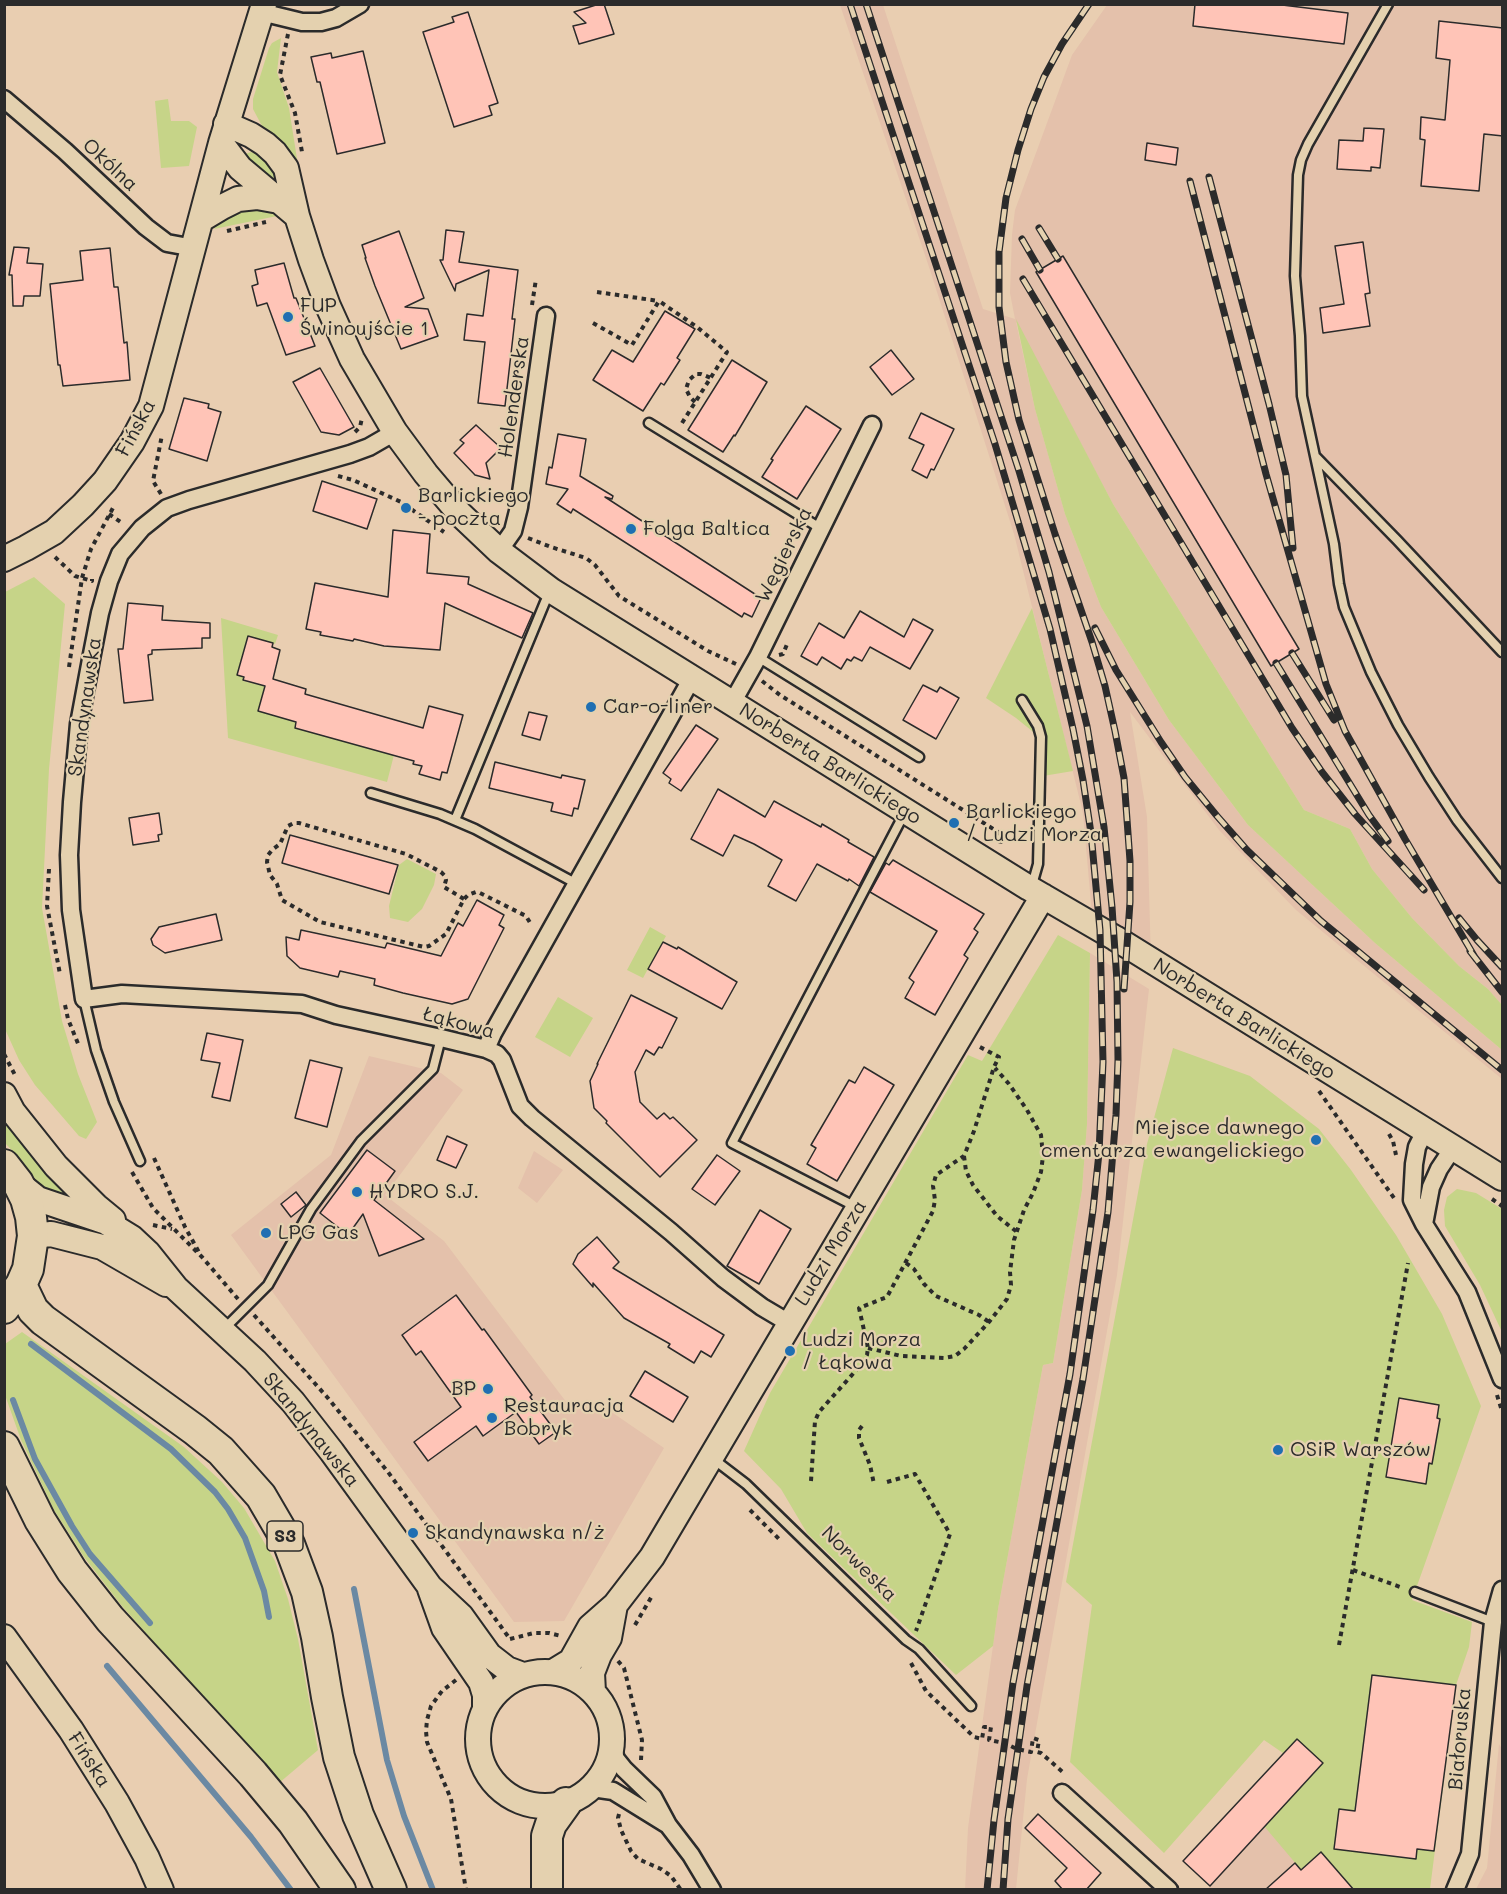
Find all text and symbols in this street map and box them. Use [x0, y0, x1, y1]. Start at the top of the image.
street label: Okólna [77, 133, 143, 197]
place label: FUP Świnoujście 1 [300, 294, 429, 341]
marker: FUP Świnoujście 1 [281, 310, 295, 324]
street label: Holenderska [494, 335, 534, 459]
street label: Fińska [111, 395, 161, 461]
place label: Barlickiego - poczta [418, 484, 528, 531]
marker: Barlickiego - poczta [399, 501, 413, 515]
street label: Węgierska [751, 503, 817, 607]
place label: Folga Baltica [643, 517, 771, 541]
marker: Folga Baltica [624, 522, 638, 536]
street label: Skandynawska [63, 636, 107, 778]
place label: Car-o-liner [603, 695, 713, 719]
street label: Norberta Barlickiego [735, 698, 925, 830]
marker: Car-o-liner [584, 700, 598, 714]
place label: Barlickiego / Ludzi Morza [966, 800, 1102, 847]
marker: Barlickiego / Ludzi Morza [947, 816, 961, 830]
street label: Norberta Barlickiego [1149, 953, 1339, 1085]
street label: Łąkowa [420, 1002, 498, 1044]
place label: Miejsce dawnego cmentarza ewangelickiego [1041, 1116, 1304, 1163]
marker: Miejsce dawnego cmentarza ewangelickiego [1309, 1133, 1323, 1147]
place label: HYDRO S.J. [369, 1180, 479, 1204]
marker: HYDRO S.J. [350, 1185, 364, 1199]
street label: Ludzi Morza [790, 1196, 872, 1310]
place label: LPG Gas [278, 1221, 359, 1245]
marker: LPG Gas [259, 1226, 273, 1240]
place label: Ludzi Morza / Łąkowa [802, 1328, 921, 1375]
marker: Ludzi Morza / Łąkowa [783, 1344, 797, 1358]
street label: Skandynawska [257, 1368, 365, 1492]
place label: BP [451, 1377, 476, 1401]
marker: BP [481, 1382, 495, 1396]
place label: Restauracja Bobryk [504, 1394, 625, 1441]
marker: Restauracja Bobryk [485, 1411, 499, 1425]
place label: OSiR Warszów [1290, 1438, 1431, 1462]
marker: OSiR Warszów [1271, 1443, 1285, 1457]
road number: S3 [267, 1521, 303, 1551]
place label: Skandynawska n/ż [425, 1521, 604, 1545]
street label: Norweska [816, 1521, 902, 1607]
marker: Skandynawska n/ż [406, 1526, 420, 1540]
street label: Białoruska [1444, 1687, 1476, 1791]
street label: Fińska [62, 1728, 116, 1792]

